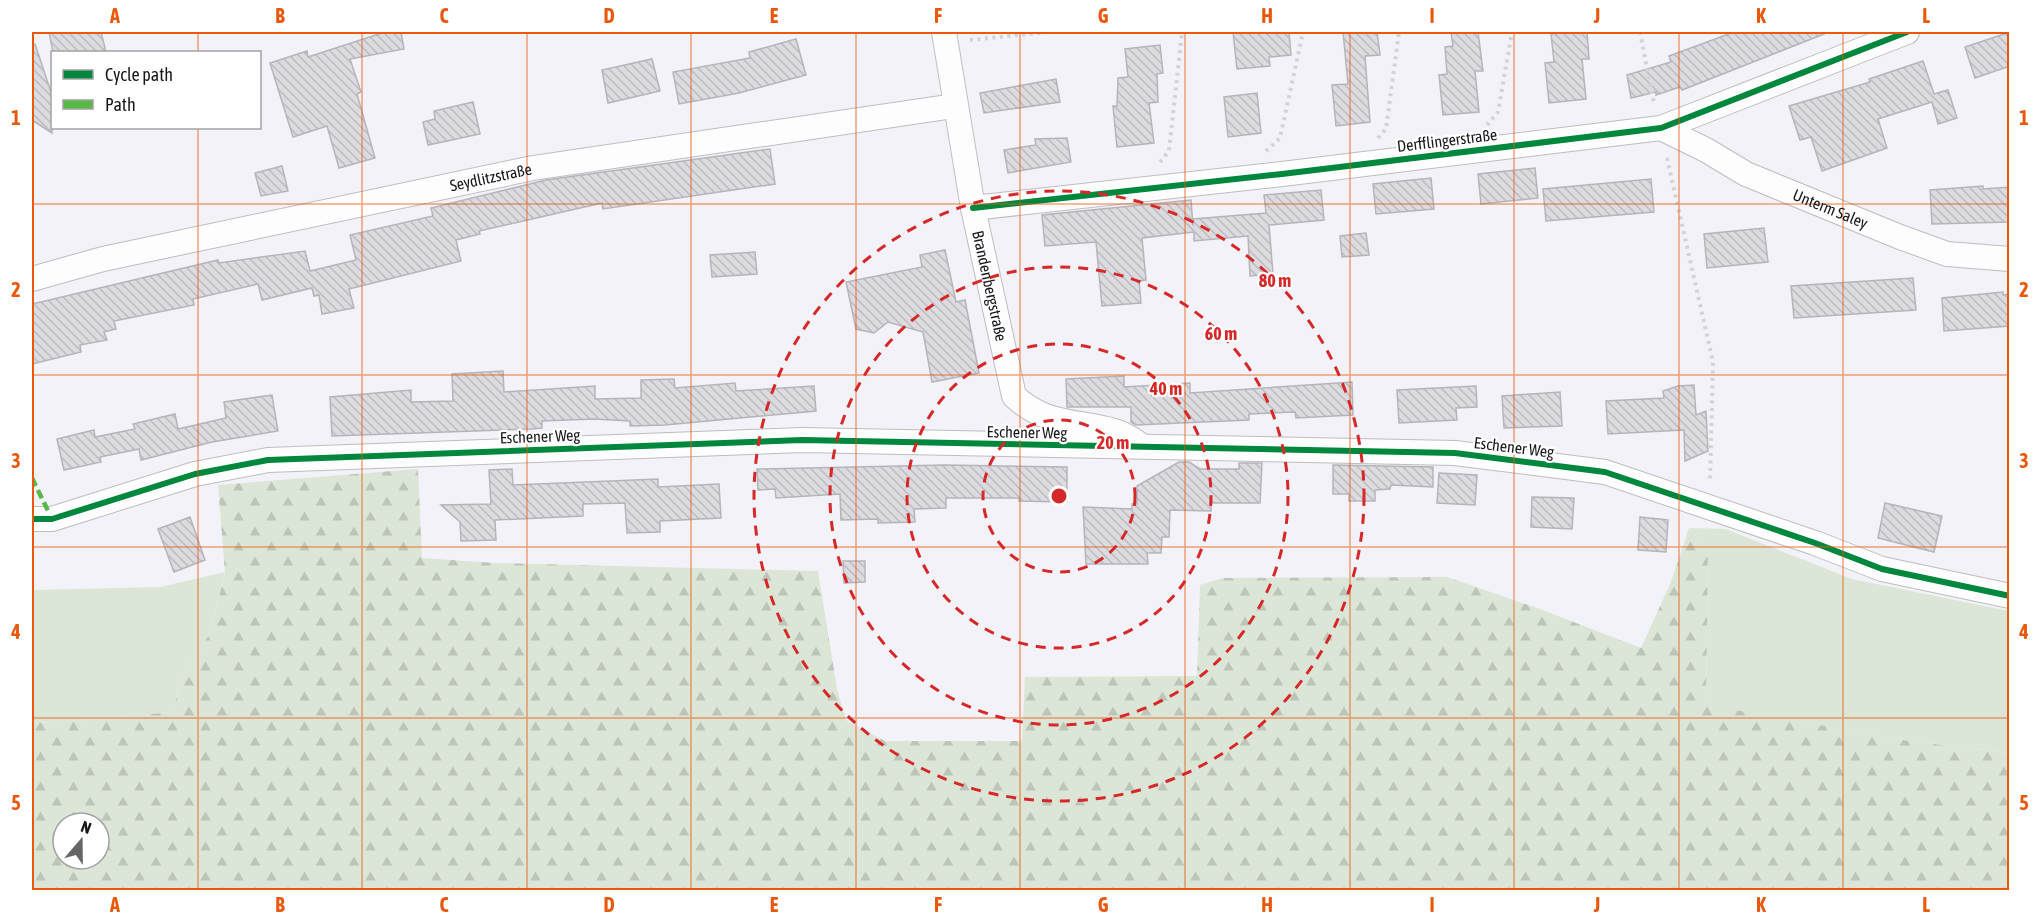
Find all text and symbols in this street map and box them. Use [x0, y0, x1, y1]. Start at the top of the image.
text: A [109, 4, 120, 27]
text: B [275, 4, 285, 27]
text: C [440, 4, 449, 27]
text: D [603, 4, 615, 27]
text: E [770, 4, 779, 27]
text: F [934, 4, 942, 27]
text: G [1098, 4, 1109, 27]
text: H [1261, 4, 1273, 27]
text: I [1429, 4, 1435, 27]
text: J [1593, 4, 1600, 27]
text: K [1756, 4, 1766, 27]
text: L [1922, 4, 1930, 27]
legend [51, 51, 261, 129]
text: Cycle path [105, 64, 173, 85]
text: Path [105, 94, 136, 115]
text: 1 [11, 106, 21, 129]
text: 1 [2019, 106, 2029, 129]
street label: Derfflingerstraße [1396, 125, 1498, 156]
street label: Seydlitzstraße [448, 160, 533, 194]
street label: Unterm Saley [1790, 185, 1871, 233]
street label: Brandenbergstraße [969, 229, 1011, 343]
text: 80 m [1259, 270, 1291, 291]
text: 2 [11, 278, 21, 301]
text: 2 [2019, 278, 2029, 301]
text: 60 m [1205, 323, 1237, 344]
text: 40 m [1149, 378, 1182, 399]
street label: Eschener Weg [987, 422, 1068, 443]
street label: Eschener Weg [499, 426, 581, 447]
text: 20 m [1097, 432, 1129, 453]
street label: Eschener Weg [1473, 433, 1555, 462]
text: 3 [11, 449, 21, 472]
text: 3 [2019, 449, 2029, 472]
centre of rings [1049, 486, 1069, 506]
text: 4 [10, 620, 21, 643]
text: 4 [2018, 620, 2029, 643]
text: 5 [11, 791, 21, 814]
text: 5 [2019, 791, 2029, 814]
north arrow [51, 811, 111, 871]
text: N [79, 817, 94, 837]
text: A [109, 893, 120, 916]
text: B [275, 893, 285, 916]
text: C [440, 893, 449, 916]
text: D [603, 893, 615, 916]
text: E [770, 893, 779, 916]
text: F [934, 893, 942, 916]
text: G [1098, 893, 1109, 916]
text: H [1261, 893, 1273, 916]
text: I [1429, 893, 1435, 916]
text: J [1593, 893, 1600, 916]
text: K [1756, 893, 1766, 916]
text: L [1922, 893, 1930, 916]

